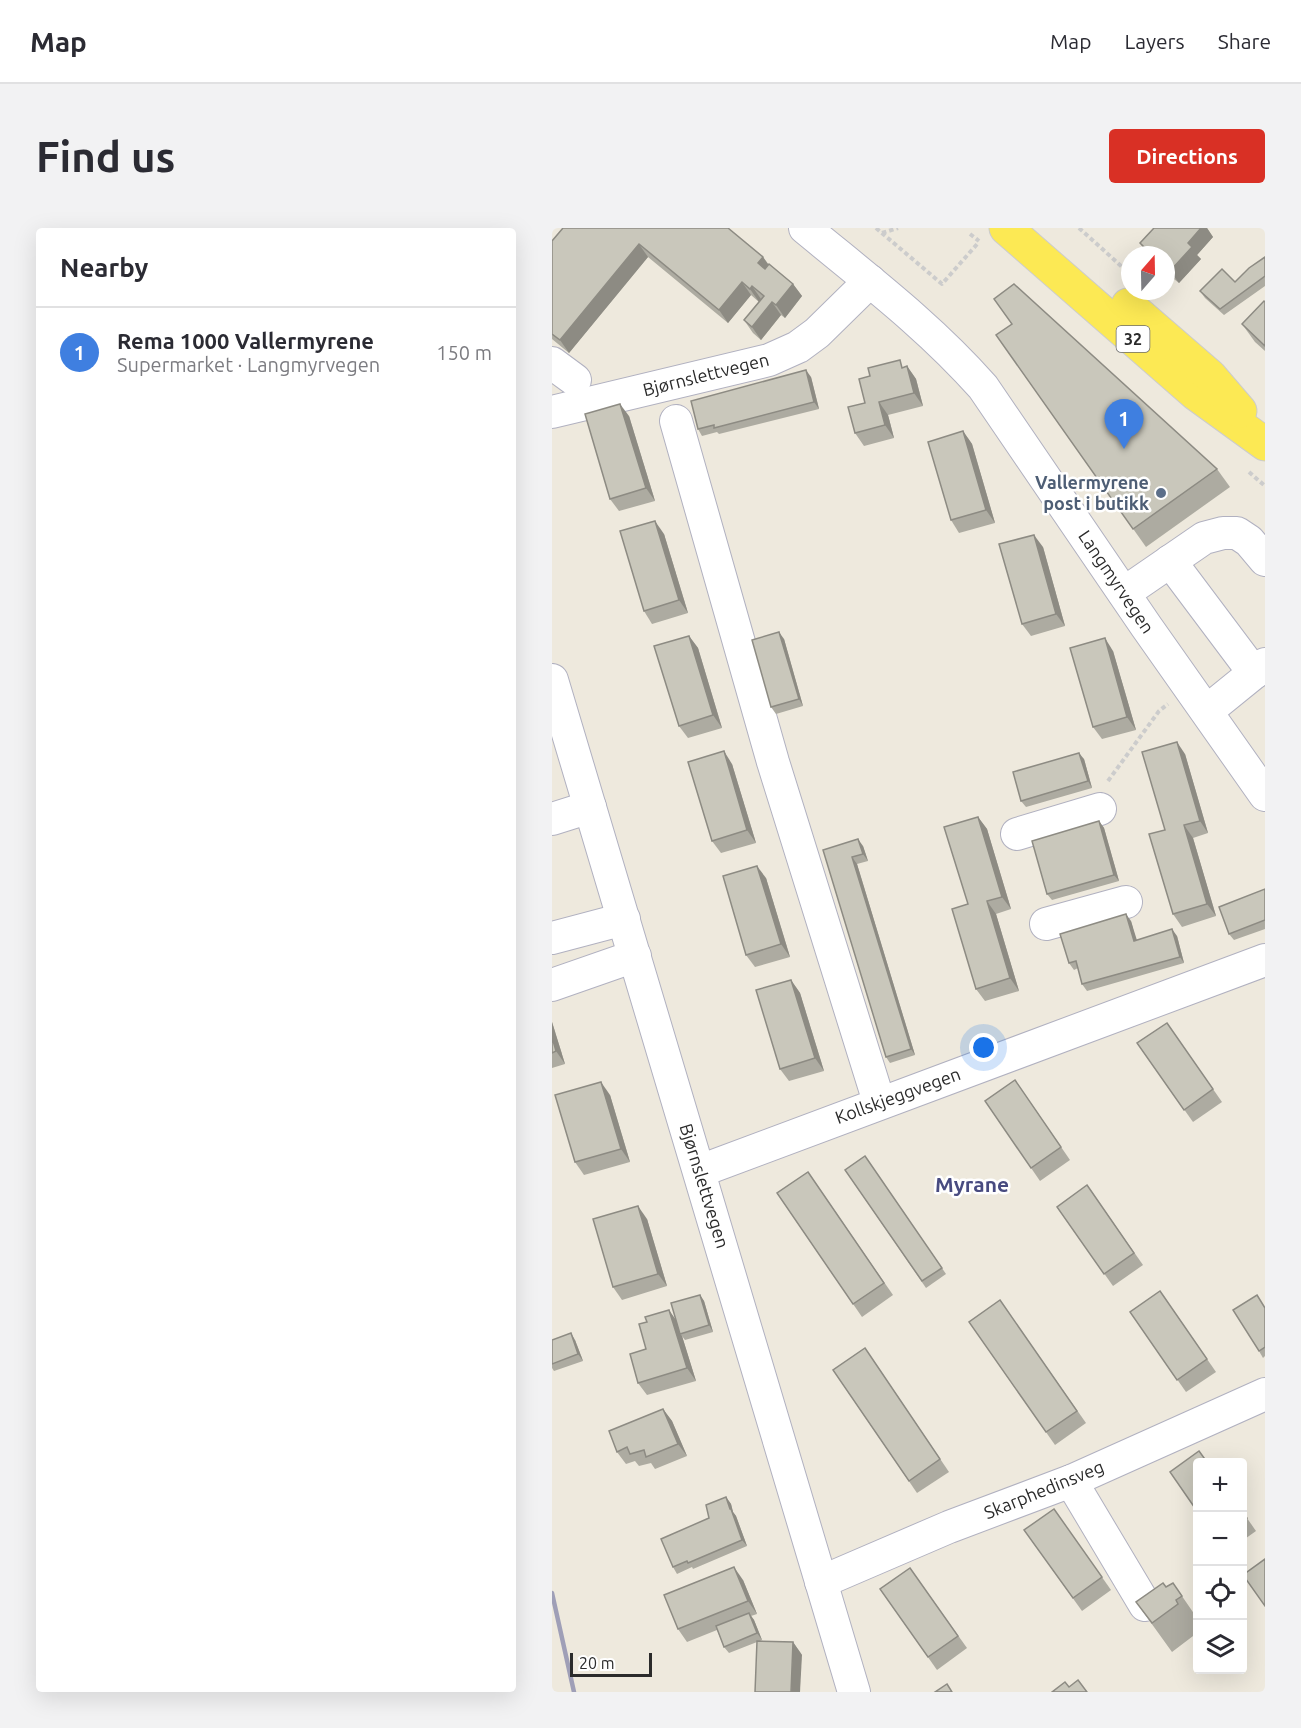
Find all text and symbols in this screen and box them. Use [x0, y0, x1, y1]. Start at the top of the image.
text: Map [30, 26, 87, 57]
text: Map [1050, 29, 1091, 53]
text: Layers [1124, 29, 1185, 53]
text: Share [1218, 29, 1271, 53]
button: Directions [1109, 129, 1265, 183]
text: Find us [36, 133, 175, 180]
north arrow [1121, 246, 1175, 300]
text: Nearby [60, 253, 148, 282]
road number: 32 [1116, 326, 1150, 352]
text: Rema 1000 Vallermyrene [117, 328, 374, 353]
text: 1 [74, 341, 85, 364]
text: 150 m [436, 341, 492, 364]
street label: Bjørnslettvegen [641, 349, 771, 399]
text: Supermarket · Langmyrvegen [117, 353, 380, 376]
pin: 1 [1104, 400, 1144, 449]
place label: Vallermyrene post i butikk [1035, 472, 1149, 513]
marker: Vallermyrene post i butikk [1154, 486, 1168, 500]
street label: Langmyrvegen [1075, 526, 1159, 637]
your location [969, 1033, 998, 1062]
street label: Kollskjeggvegen [832, 1063, 963, 1127]
street label: Bjørnslettvegen [676, 1121, 733, 1250]
district label: Myrane [935, 1172, 1009, 1196]
street label: Skarphedinsveg [981, 1456, 1106, 1522]
map controls [1193, 1458, 1247, 1674]
button: + [1193, 1458, 1247, 1512]
button: − [1193, 1512, 1247, 1566]
button: locate [1193, 1566, 1247, 1620]
button: layers [1193, 1620, 1247, 1674]
scale bar [570, 1650, 652, 1678]
text: 20 m [579, 1654, 615, 1672]

